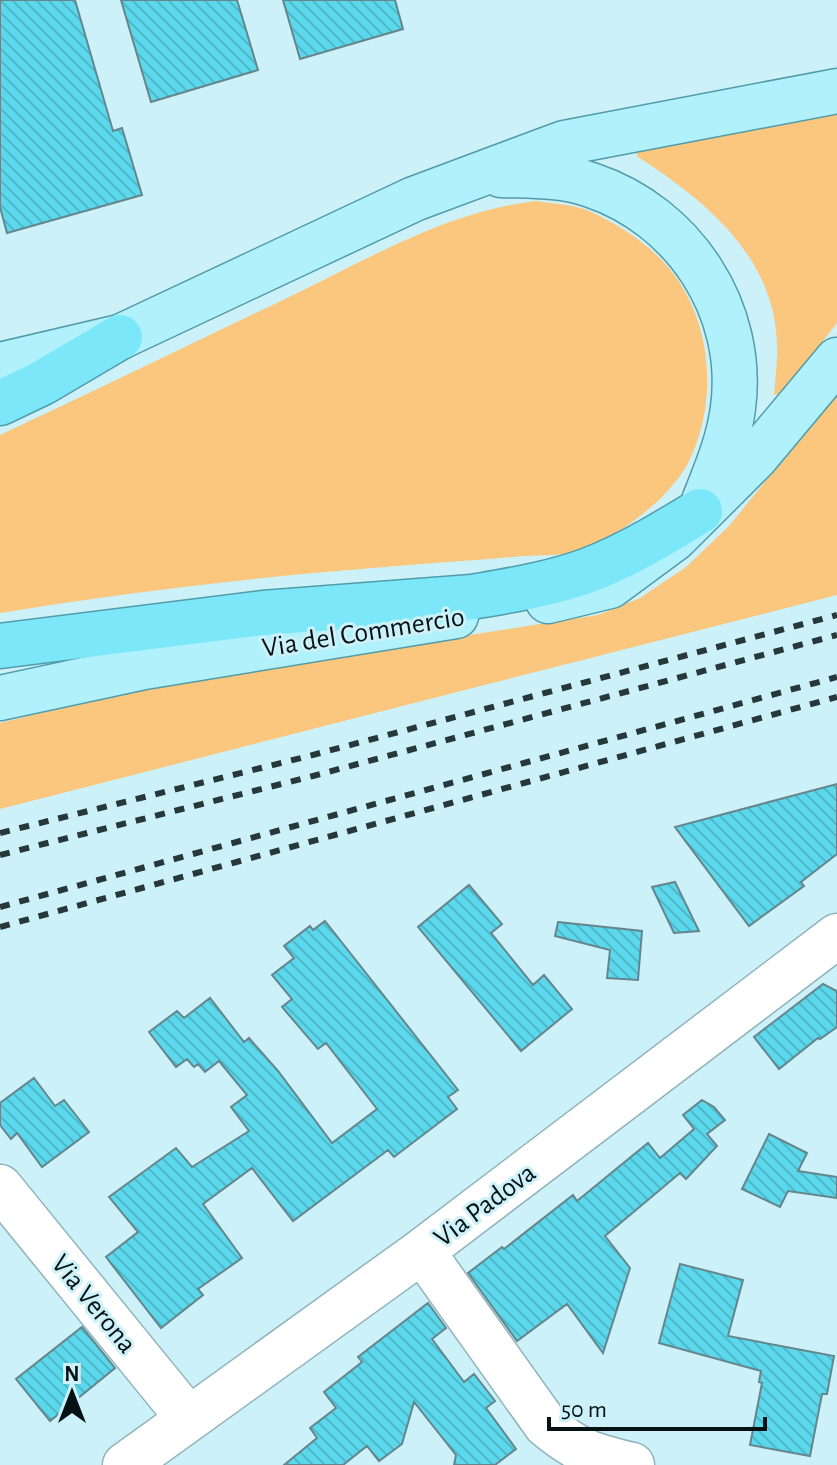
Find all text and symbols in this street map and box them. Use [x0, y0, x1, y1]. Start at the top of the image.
street label: Via del Commercio [260, 603, 466, 663]
street label: Via Padova [429, 1159, 541, 1253]
street label: Via Verona [46, 1250, 141, 1359]
north arrow [32, 1353, 112, 1433]
text: N [64, 1363, 80, 1385]
scale bar [549, 1381, 765, 1431]
text: 50 m [561, 1398, 607, 1422]

